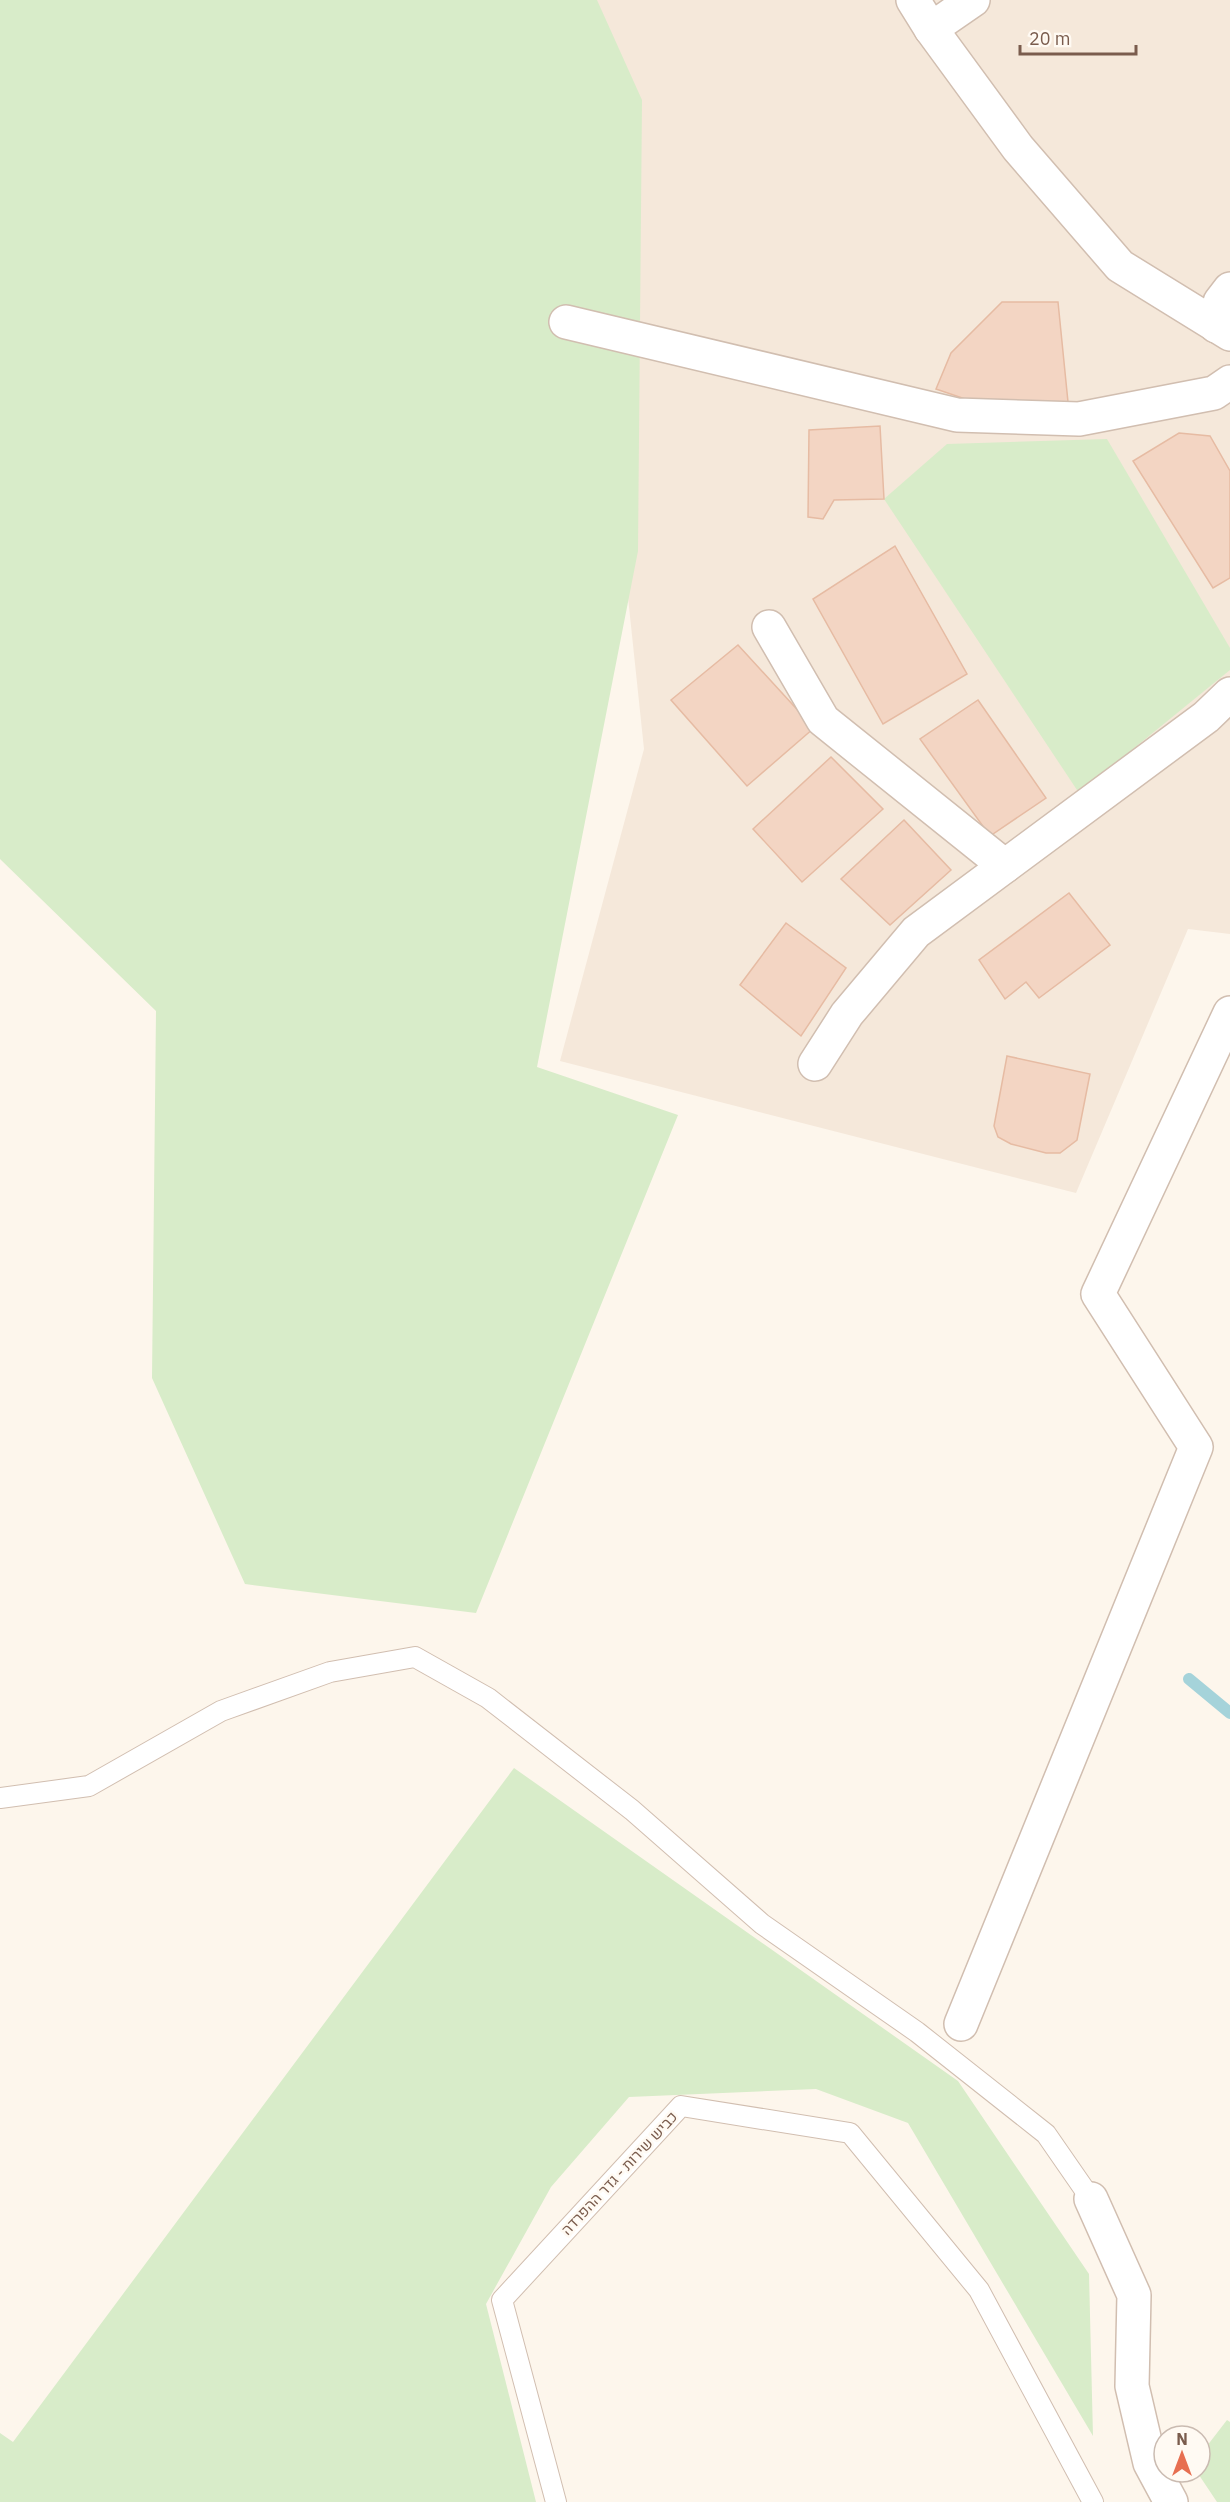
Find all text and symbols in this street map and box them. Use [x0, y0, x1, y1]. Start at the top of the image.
scale bar [1020, 18, 1136, 56]
text: 20 m [1029, 27, 1071, 50]
street label: כביש שירות - גדר ההפרדה [557, 2107, 681, 2239]
north arrow [1152, 2424, 1212, 2484]
text: N [1176, 2429, 1188, 2449]

